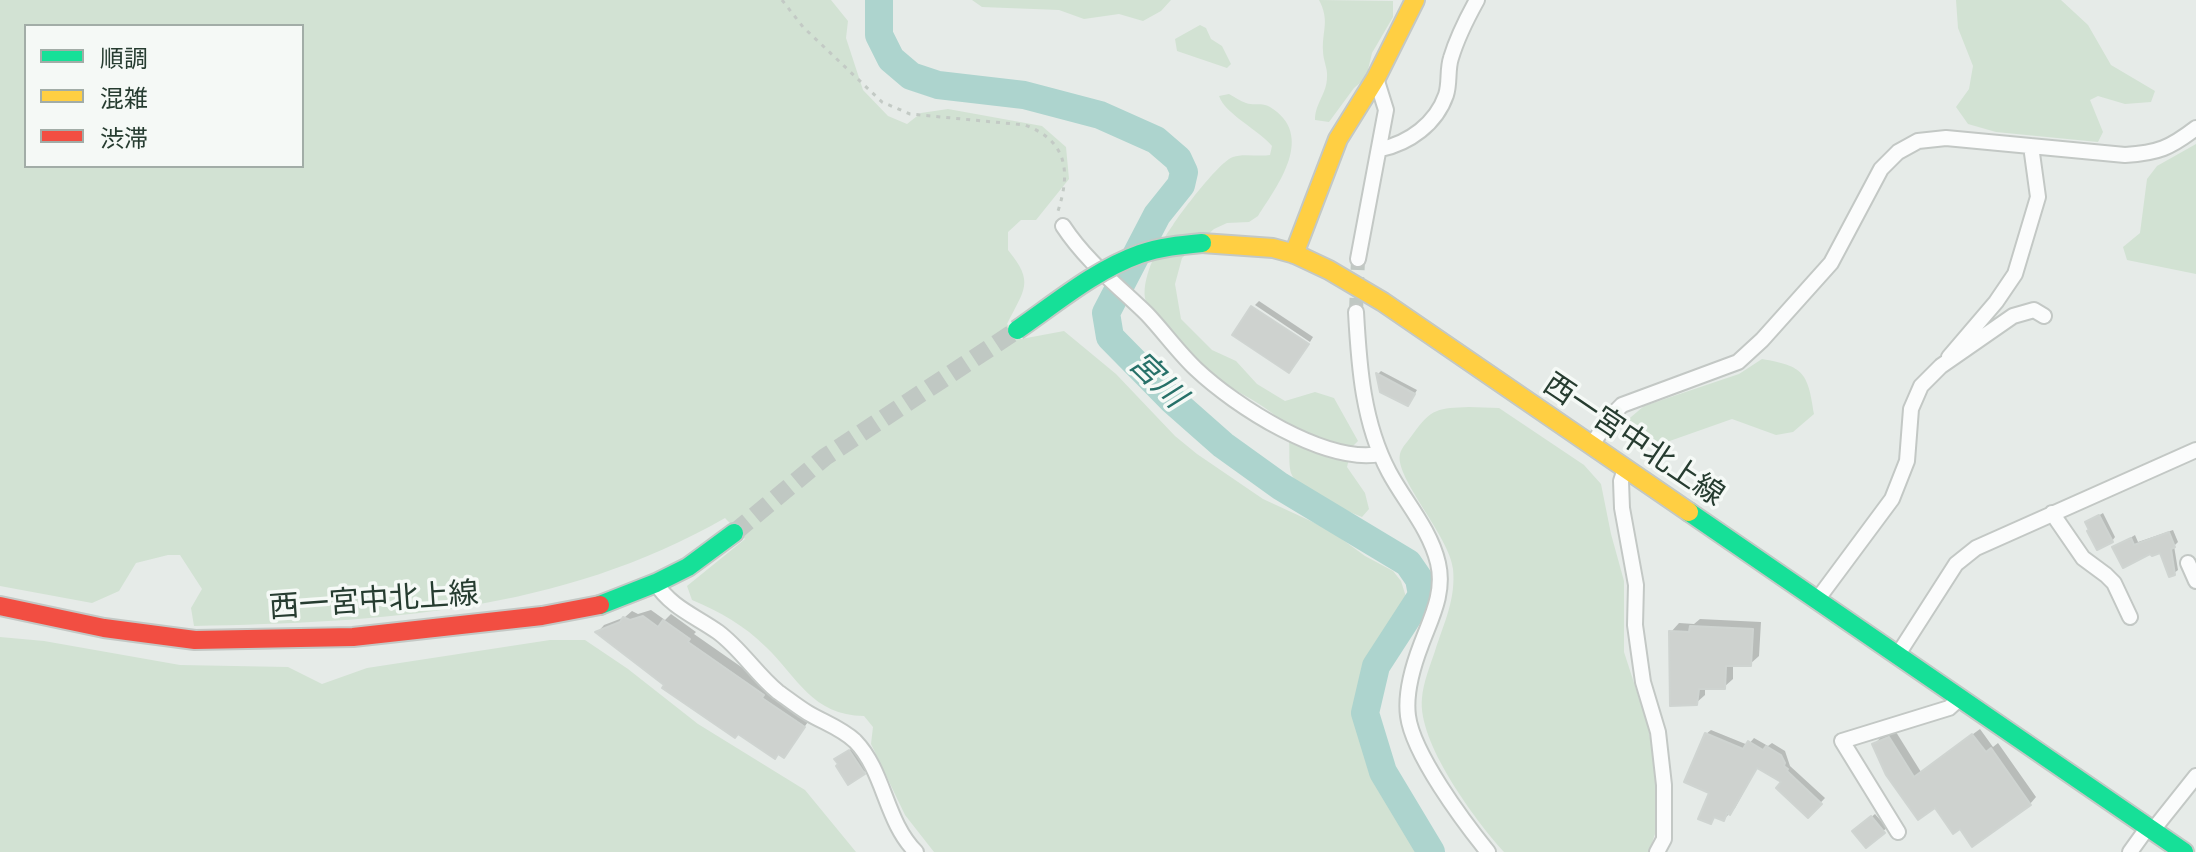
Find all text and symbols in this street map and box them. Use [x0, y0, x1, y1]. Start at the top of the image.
legend [24, 24, 304, 168]
text: 順調 [100, 44, 148, 74]
text: 混雑 [100, 84, 148, 114]
text: 渋滞 [100, 124, 148, 154]
water label: 宮川 [1120, 345, 1192, 417]
street label: 西一宮中北上線 [1536, 367, 1730, 515]
street label: 西一宮中北上線 [268, 577, 480, 627]

